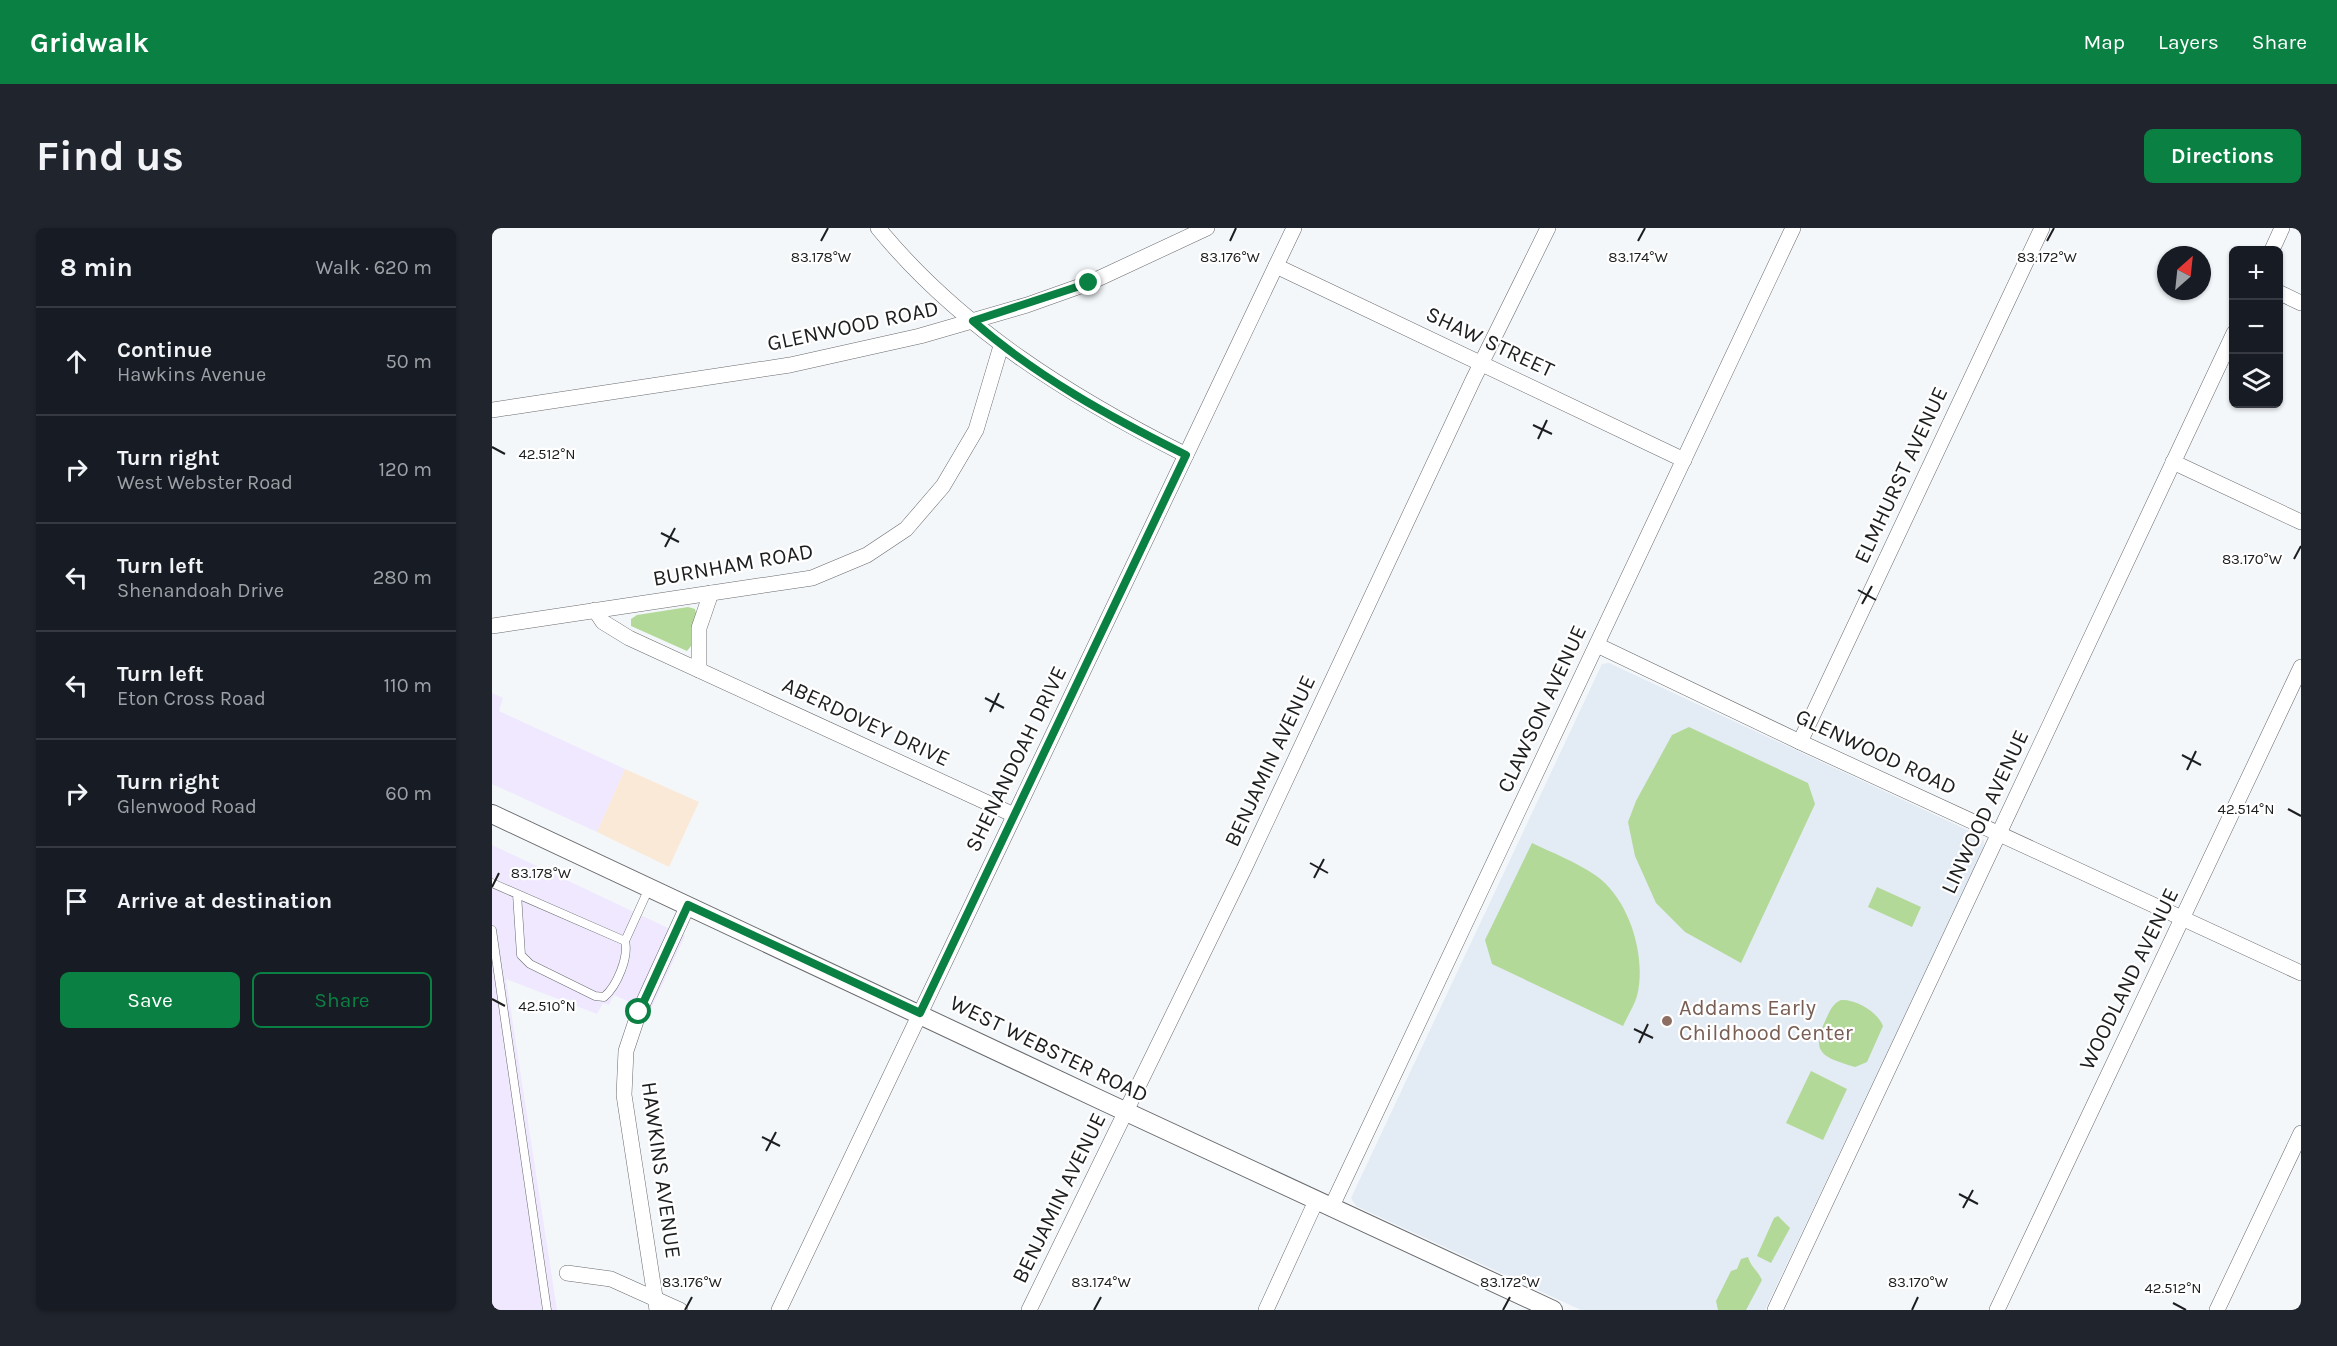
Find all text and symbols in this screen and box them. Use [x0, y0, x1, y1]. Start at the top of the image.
text: Gridwalk [30, 26, 149, 59]
text: Map [2083, 30, 2125, 54]
text: Layers [2158, 30, 2219, 54]
text: Share [2252, 30, 2307, 54]
button: Directions [2144, 129, 2301, 183]
text: Find us [36, 131, 184, 181]
north arrow [2157, 246, 2211, 300]
map controls [2229, 246, 2283, 408]
button: + [2229, 246, 2283, 300]
text: 83.178°W [791, 248, 852, 266]
text: 83.176°W [1200, 248, 1261, 266]
text: 83.174°W [1608, 248, 1668, 266]
text: 83.172°W [2017, 248, 2078, 266]
text: 8 min [60, 252, 133, 283]
text: Walk · 620 m [315, 256, 432, 279]
route end [1075, 269, 1101, 295]
street label: GLENWOOD ROAD [765, 295, 941, 357]
button: − [2229, 300, 2283, 354]
street label: SHAW STREET [1422, 301, 1558, 383]
text: Continue [117, 337, 212, 363]
icon: ahead [60, 345, 93, 378]
text: 50 m [385, 350, 432, 373]
button: layers [2229, 354, 2283, 408]
text: Hawkins Avenue [117, 363, 266, 386]
street label: ELMHURST AVENUE [1849, 383, 1953, 567]
text: Turn right [117, 445, 220, 471]
text: 42.512°N [518, 445, 576, 463]
icon: right [60, 453, 93, 486]
text: 120 m [378, 458, 432, 481]
text: West Webster Road [117, 471, 293, 494]
street label: BURNHAM ROAD [651, 538, 815, 592]
text: 83.170°W [2222, 550, 2283, 568]
text: Turn left [117, 553, 204, 579]
icon: left [60, 561, 93, 594]
text: 280 m [373, 566, 432, 589]
text: Shenandoah Drive [117, 579, 284, 602]
street label: CLAWSON AVENUE [1492, 621, 1592, 797]
text: Turn left [117, 661, 204, 687]
street label: SHENANDOAH DRIVE [960, 662, 1072, 856]
icon: left [60, 669, 93, 702]
street label: BENJAMIN AVENUE [1219, 671, 1321, 851]
street label: ABERDOVEY DRIVE [778, 672, 954, 772]
text: 110 m [383, 674, 432, 697]
text: Eton Cross Road [117, 687, 266, 710]
street label: GLENWOOD ROAD [1791, 703, 1961, 801]
street label: LINWOOD AVENUE [1936, 726, 2034, 898]
text: Turn right [117, 769, 220, 795]
icon: right [60, 777, 93, 810]
text: 60 m [385, 782, 432, 805]
text: Glenwood Road [117, 795, 257, 818]
text: 42.514°N [2218, 800, 2274, 818]
text: 83.178°W [511, 864, 572, 882]
street label: WOODLAND AVENUE [2074, 884, 2184, 1074]
icon: arrive [60, 885, 93, 918]
text: Arrive at destination [117, 888, 332, 914]
button: Save [60, 972, 240, 1028]
button: Share [252, 972, 432, 1028]
street label: WEST WEBSTER ROAD [946, 990, 1152, 1108]
place label: Addams Early Childhood Center [1679, 995, 1853, 1046]
text: 42.510°N [518, 997, 576, 1015]
route start [625, 998, 651, 1024]
marker: Addams Early Childhood Center [1660, 1014, 1674, 1028]
street label: HAWKINS AVENUE [636, 1080, 686, 1260]
street label: BENJAMIN AVENUE [1006, 1109, 1112, 1287]
text: 83.176°W [662, 1273, 723, 1291]
text: 83.174°W [1071, 1273, 1131, 1291]
text: 83.172°W [1480, 1273, 1541, 1291]
text: 83.170°W [1888, 1273, 1949, 1291]
text: 42.512°N [2144, 1279, 2202, 1297]

